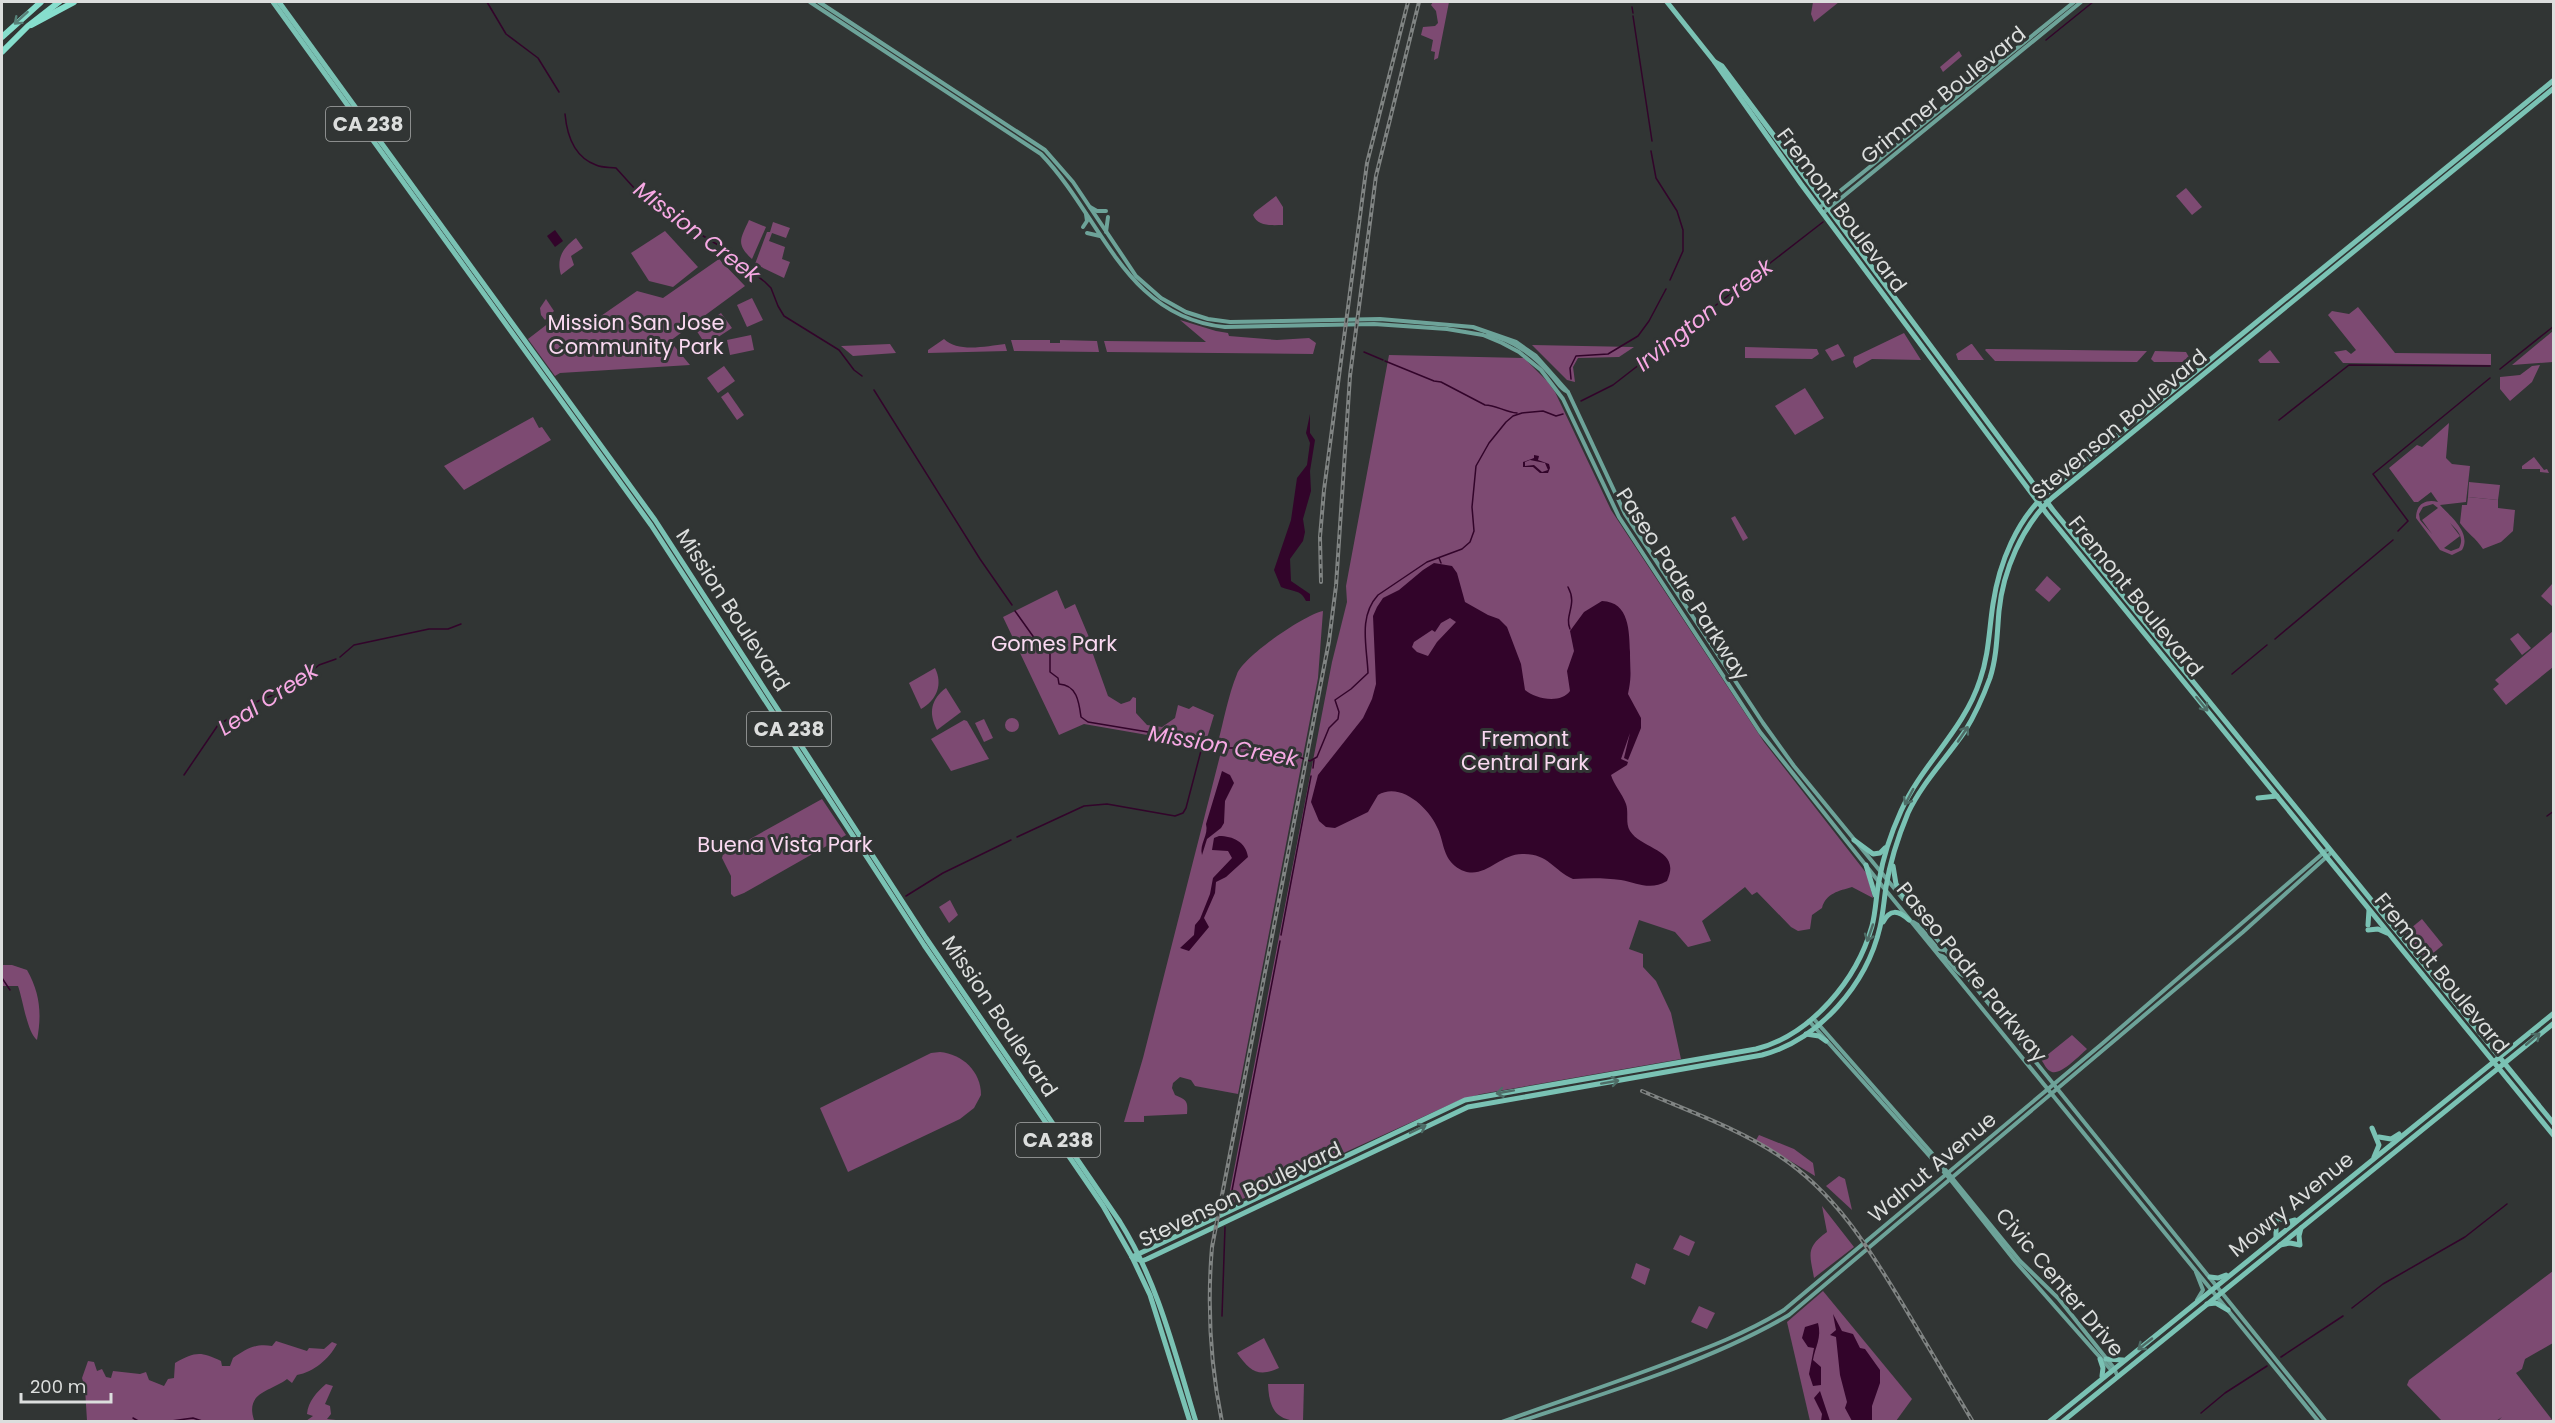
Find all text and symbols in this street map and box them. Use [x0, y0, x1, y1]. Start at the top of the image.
one-way arrow [14, 11, 29, 25]
street label: Grimmer Boulevard [1854, 19, 2032, 171]
road number: CA 238 [326, 107, 410, 141]
street label: Fremont Boulevard [1770, 122, 1914, 298]
water label: Mission Creek [627, 174, 768, 291]
water label: Irvington Creek [1629, 250, 1781, 379]
park label: Mission San Jose Community Park [548, 308, 724, 361]
street label: Stevenson Boulevard [2025, 342, 2213, 506]
street label: Paseo Padre Parkway [1610, 482, 1756, 686]
street label: Fremont Boulevard [2062, 509, 2210, 683]
street label: Mission Boulevard [669, 523, 797, 697]
park label: Gomes Park [991, 629, 1117, 658]
water label: Leal Creek [212, 654, 326, 743]
one-way arrow [2196, 696, 2209, 712]
road number: CA 238 [747, 712, 831, 746]
water label: Mission Creek [1146, 718, 1302, 775]
park label: Fremont Central Park [1461, 724, 1589, 777]
one-way arrow [1957, 726, 1969, 742]
one-way arrow [1902, 787, 1914, 805]
park label: Buena Vista Park [697, 830, 873, 859]
street label: Paseo Padre Parkway [1890, 876, 2054, 1069]
street label: Fremont Boulevard [2368, 886, 2516, 1060]
one-way arrow [1864, 923, 1875, 942]
street label: Mission Boulevard [935, 930, 1065, 1102]
one-way arrow [2525, 1033, 2541, 1046]
one-way arrow [1599, 1076, 1619, 1087]
one-way arrow [1496, 1087, 1515, 1098]
street label: Walnut Avenue [1862, 1105, 2002, 1229]
road number: CA 238 [1016, 1123, 1100, 1157]
one-way arrow [1408, 1123, 1426, 1135]
street label: Stevenson Boulevard [1134, 1134, 1346, 1254]
street label: Mowry Avenue [2222, 1145, 2360, 1263]
street label: Civic Center Drive [1989, 1201, 2131, 1363]
one-way arrow [2137, 1337, 2153, 1350]
scale bar [21, 1366, 111, 1404]
text: 200 m [30, 1374, 86, 1399]

